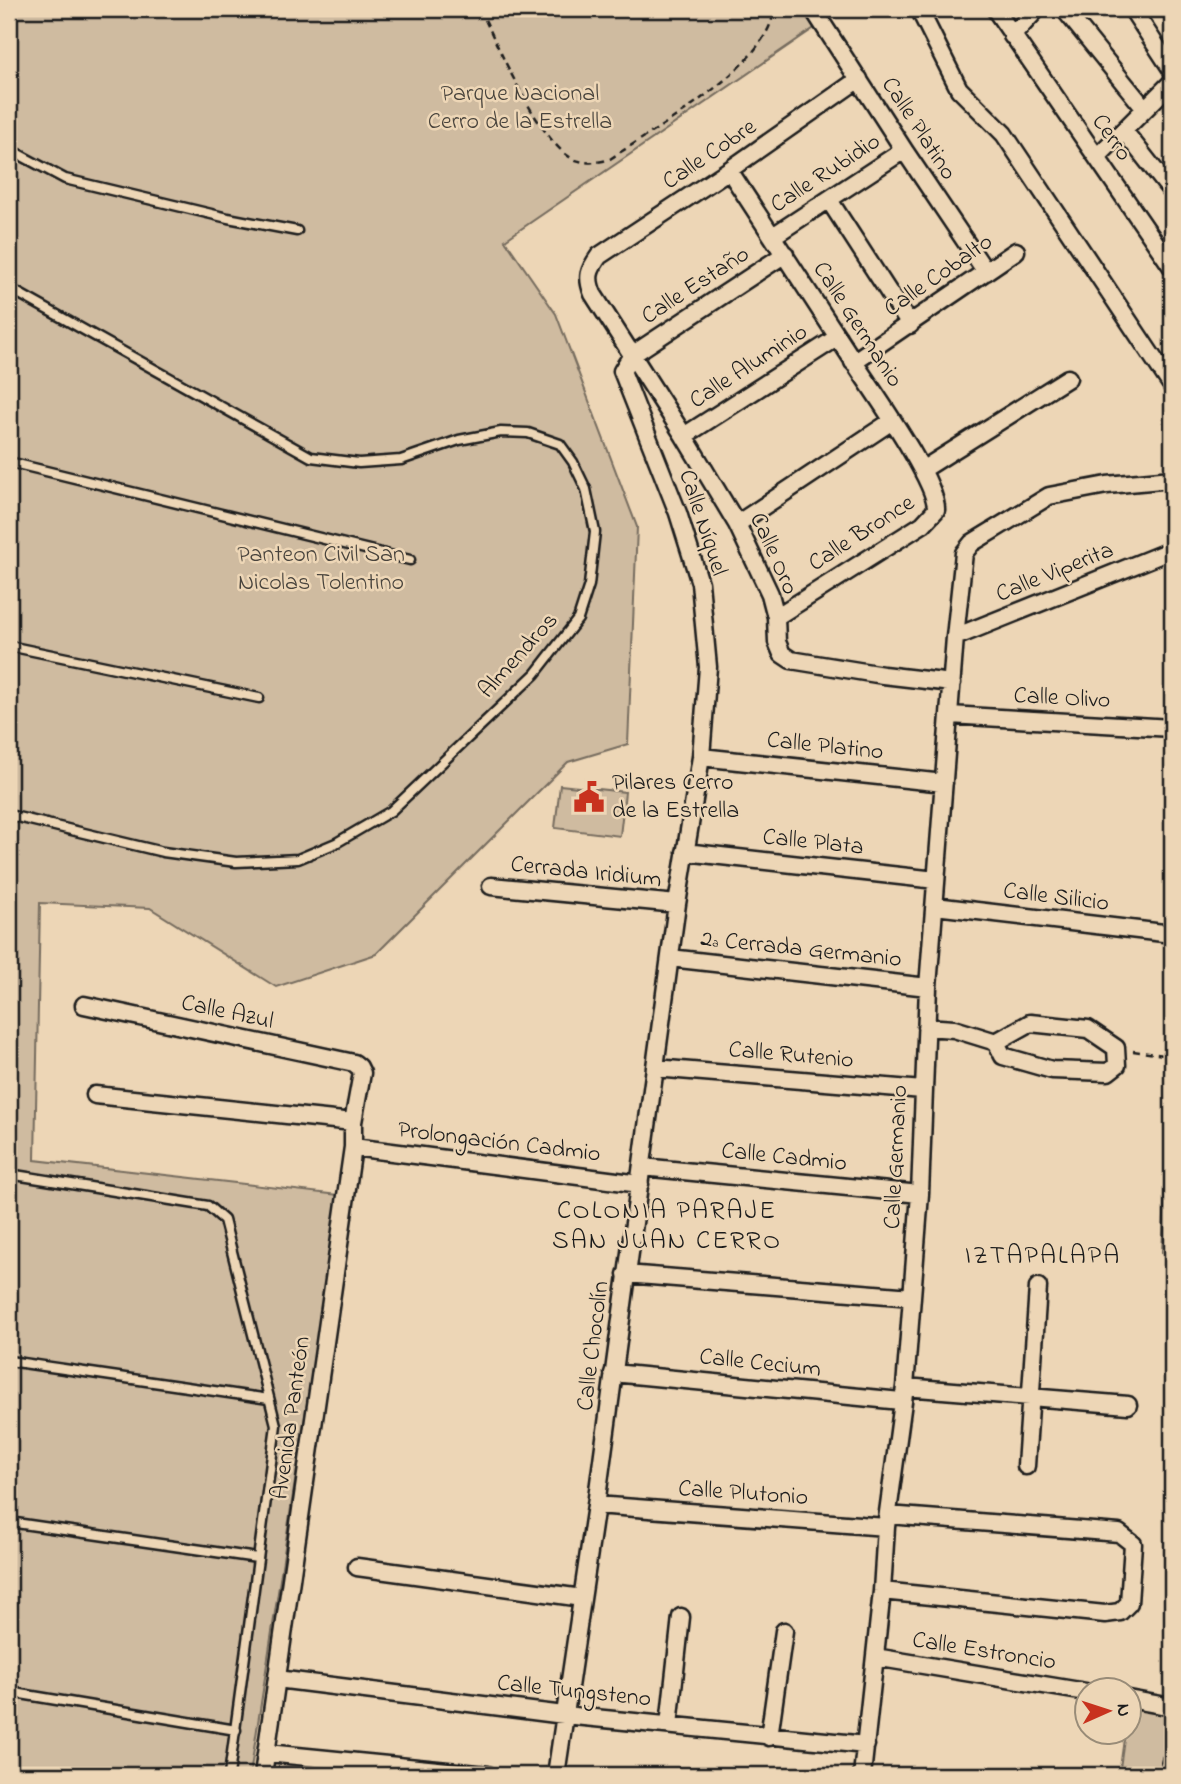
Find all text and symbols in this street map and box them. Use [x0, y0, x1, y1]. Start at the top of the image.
street label: Calle Platino [871, 70, 965, 188]
park label: Parque Nacional Cerro de la Estrella [428, 77, 612, 140]
street label: Cerro [1082, 107, 1140, 169]
street label: Calle Cobre [656, 111, 764, 199]
street label: Calle Rubidio [764, 125, 888, 223]
street label: Calle Cobalto [877, 225, 1001, 327]
street label: Calle Estaño [635, 238, 757, 334]
street label: Calle Germanio [803, 255, 911, 395]
street label: Calle Aluminio [683, 316, 815, 418]
street label: Calle Níquel [668, 465, 736, 581]
street label: Calle Bronce [802, 486, 922, 581]
street label: Calle Oro [739, 507, 807, 601]
street label: Calle Viperita [991, 533, 1119, 613]
park label: Panteon Civil San Nicolas Tolentino [237, 538, 405, 601]
street label: Almendros [471, 605, 567, 707]
street label: Calle Olivo [1013, 679, 1111, 719]
street label: Calle Platino [765, 723, 885, 771]
place label: Pilares Cerro de la Estrella [612, 766, 739, 829]
public building icon: Pilares Cerro de la Estrella [572, 780, 606, 814]
street label: Calle Plata [761, 820, 865, 866]
street label: Cerrada Iridium [509, 848, 663, 898]
street label: Calle Silicio [1001, 874, 1111, 922]
street label: 2ª Cerrada Germanio [699, 922, 903, 978]
street label: Calle Azul [178, 986, 276, 1040]
street label: Calle Rutenio [727, 1033, 855, 1079]
street label: Calle Germanio [876, 1084, 918, 1230]
street label: Prolongación Cadmio [396, 1113, 602, 1173]
street label: Calle Cadmio [720, 1134, 848, 1182]
district label: COLONIA PARAJE SAN JUAN CERRO [552, 1193, 782, 1261]
district label: IZTAPALAPA [965, 1238, 1121, 1276]
street label: Calle Chocolín [569, 1279, 619, 1413]
street label: Avenida Panteón [263, 1334, 321, 1502]
street label: Calle Cecium [697, 1340, 823, 1388]
street label: Calle Plutonio [677, 1472, 809, 1516]
street label: Calle Estroncio [910, 1623, 1058, 1681]
street label: Calle Tungsteno [495, 1666, 653, 1718]
north arrow [1072, 1676, 1142, 1746]
text: N [1109, 1703, 1136, 1718]

